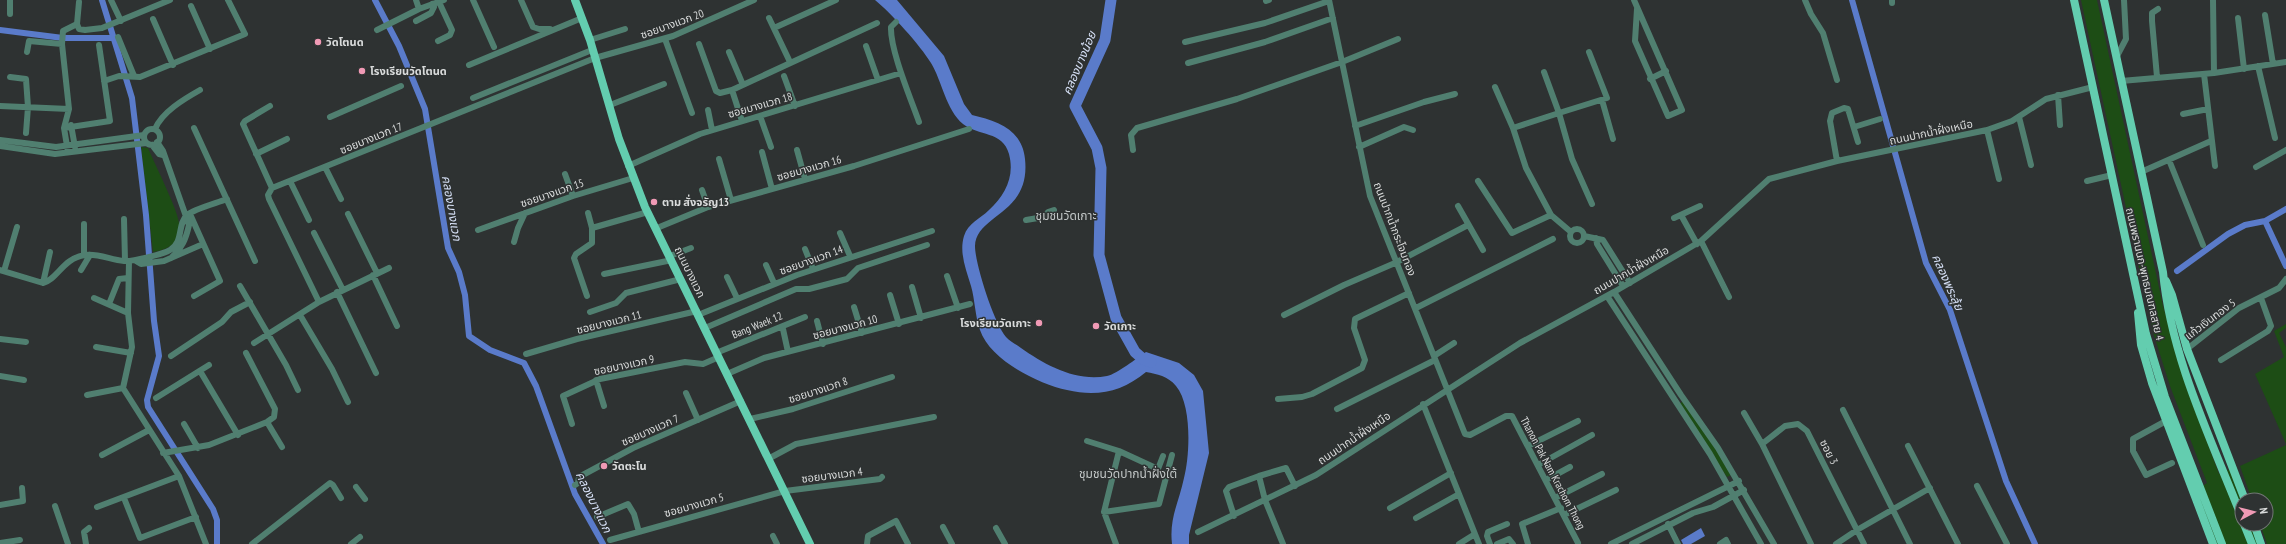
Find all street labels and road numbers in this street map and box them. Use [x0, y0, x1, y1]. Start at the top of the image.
street label: ซอยบางแวก 20 [638, 6, 706, 42]
street label: ซอยบางแวก 18 [726, 89, 794, 121]
street label: ถนนปากน้ำฝั่งเหนือ [1888, 115, 1974, 148]
street label: ซอยบางแวก 17 [338, 119, 404, 157]
street label: ซอยบางแวก 16 [775, 152, 843, 184]
street label: ซอยบางแวก 15 [518, 176, 586, 210]
street label: ถนนปากน้ำกระโจมทอง [1371, 180, 1420, 278]
street label: ถนนพรานนก-พุทธมณฑลสาย 4 [2123, 206, 2167, 342]
street label: ซอยบางแวก 14 [777, 242, 845, 278]
street label: ถนนปากน้ำฝั่งเหนือ [1590, 242, 1671, 297]
street label: ถนนบางแวก [672, 244, 708, 300]
street label: แก้วเงินทอง 5 [2182, 295, 2238, 343]
street label: ซอยบางแวก 11 [575, 307, 643, 337]
street label: Bang Waek 12 [730, 308, 784, 342]
street label: ซอยบางแวก 10 [811, 312, 879, 342]
street label: ซอยบางแวก 9 [593, 352, 656, 378]
street label: ซอยบางแวก 8 [787, 374, 849, 406]
street label: ถนนปากน้ำฝั่งเหนือ [1314, 408, 1393, 468]
street label: ซอยบางแวก 7 [619, 411, 681, 449]
street label: Thanon Pak Nam Krachom Thong [1517, 414, 1589, 532]
street label: ซอย 3 [1817, 437, 1841, 467]
street label: ซอยบางแวก 4 [801, 464, 863, 486]
street label: ซอยบางแวก 5 [663, 490, 725, 520]

